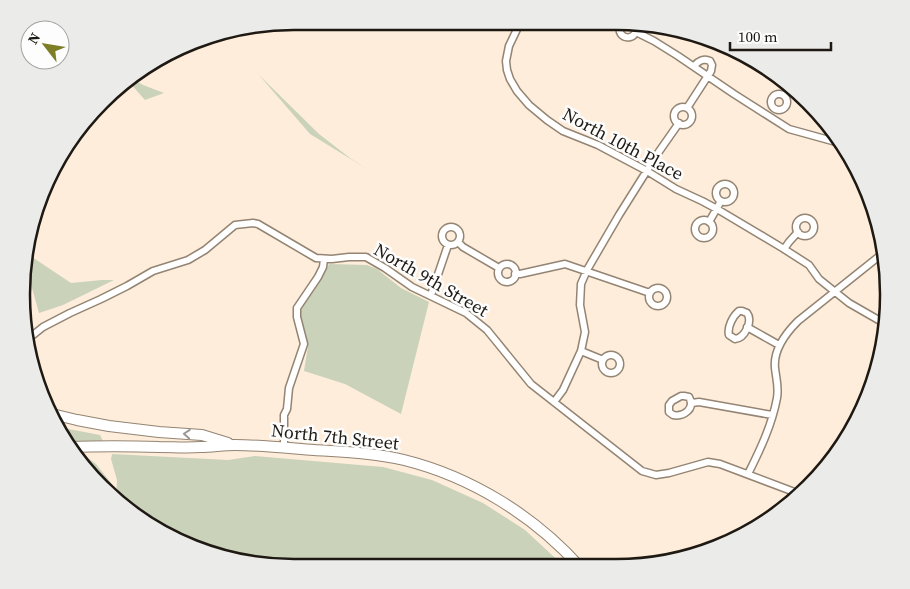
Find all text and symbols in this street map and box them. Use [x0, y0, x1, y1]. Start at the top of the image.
north arrow [20, 20, 70, 70]
scale bar [730, 20, 831, 52]
text: 100 m [738, 26, 778, 47]
text: N [23, 29, 45, 48]
street label: North 10th Place [558, 101, 688, 186]
street label: North 9th Street [370, 237, 493, 322]
street label: North 7th Street [270, 417, 400, 456]
one-way arrow [182, 428, 190, 439]

